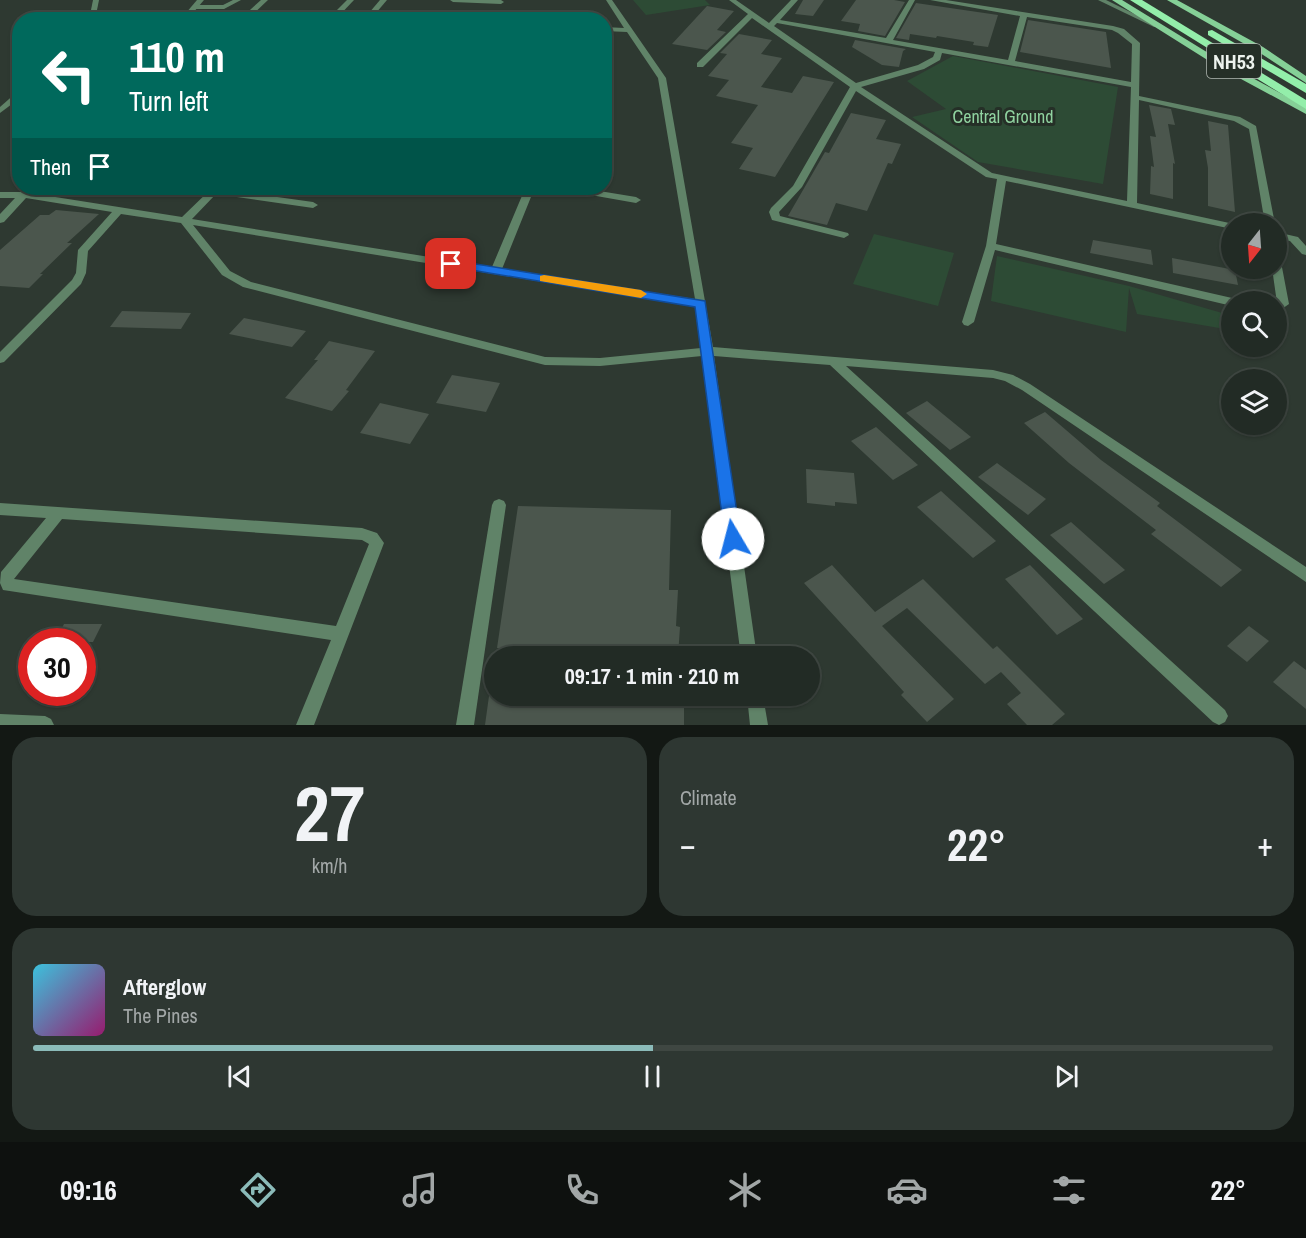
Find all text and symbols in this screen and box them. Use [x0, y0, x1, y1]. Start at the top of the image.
text: 110 m [129, 29, 225, 85]
icon: left [30, 36, 108, 114]
road number: NH53 [1207, 44, 1261, 78]
text: Turn left [129, 83, 208, 119]
park label: Central Ground [953, 104, 1053, 129]
icon: arrive [83, 150, 116, 183]
text: Then [30, 152, 71, 182]
north arrow [1221, 213, 1287, 279]
map controls [1221, 213, 1287, 435]
pin [425, 238, 476, 289]
icon: arrive [434, 247, 467, 280]
button: search [1221, 291, 1287, 357]
button: layers [1221, 369, 1287, 435]
position arrow [701, 507, 765, 571]
speed limit sign: 30 [18, 628, 96, 706]
text: 09:17 · 1 min · 210 m [565, 661, 739, 691]
text: 27 [294, 760, 365, 865]
text: Climate [680, 784, 737, 811]
text: 22° [947, 814, 1006, 875]
text: − [680, 822, 696, 866]
text: + [1257, 822, 1273, 866]
text: km/h [312, 852, 347, 879]
text: Afterglow [123, 972, 206, 1002]
text: The Pines [123, 1002, 198, 1029]
icon: previous [223, 1060, 256, 1093]
icon: pause [636, 1060, 669, 1093]
icon: next [1050, 1060, 1083, 1093]
icon: directions [237, 1169, 279, 1211]
icon: music [399, 1169, 441, 1211]
icon: phone [561, 1169, 603, 1211]
icon: climate [724, 1169, 766, 1211]
icon: car [886, 1169, 928, 1211]
icon: filters [1048, 1169, 1090, 1211]
text: 09:16 [60, 1172, 117, 1208]
text: 22° [1210, 1172, 1246, 1208]

